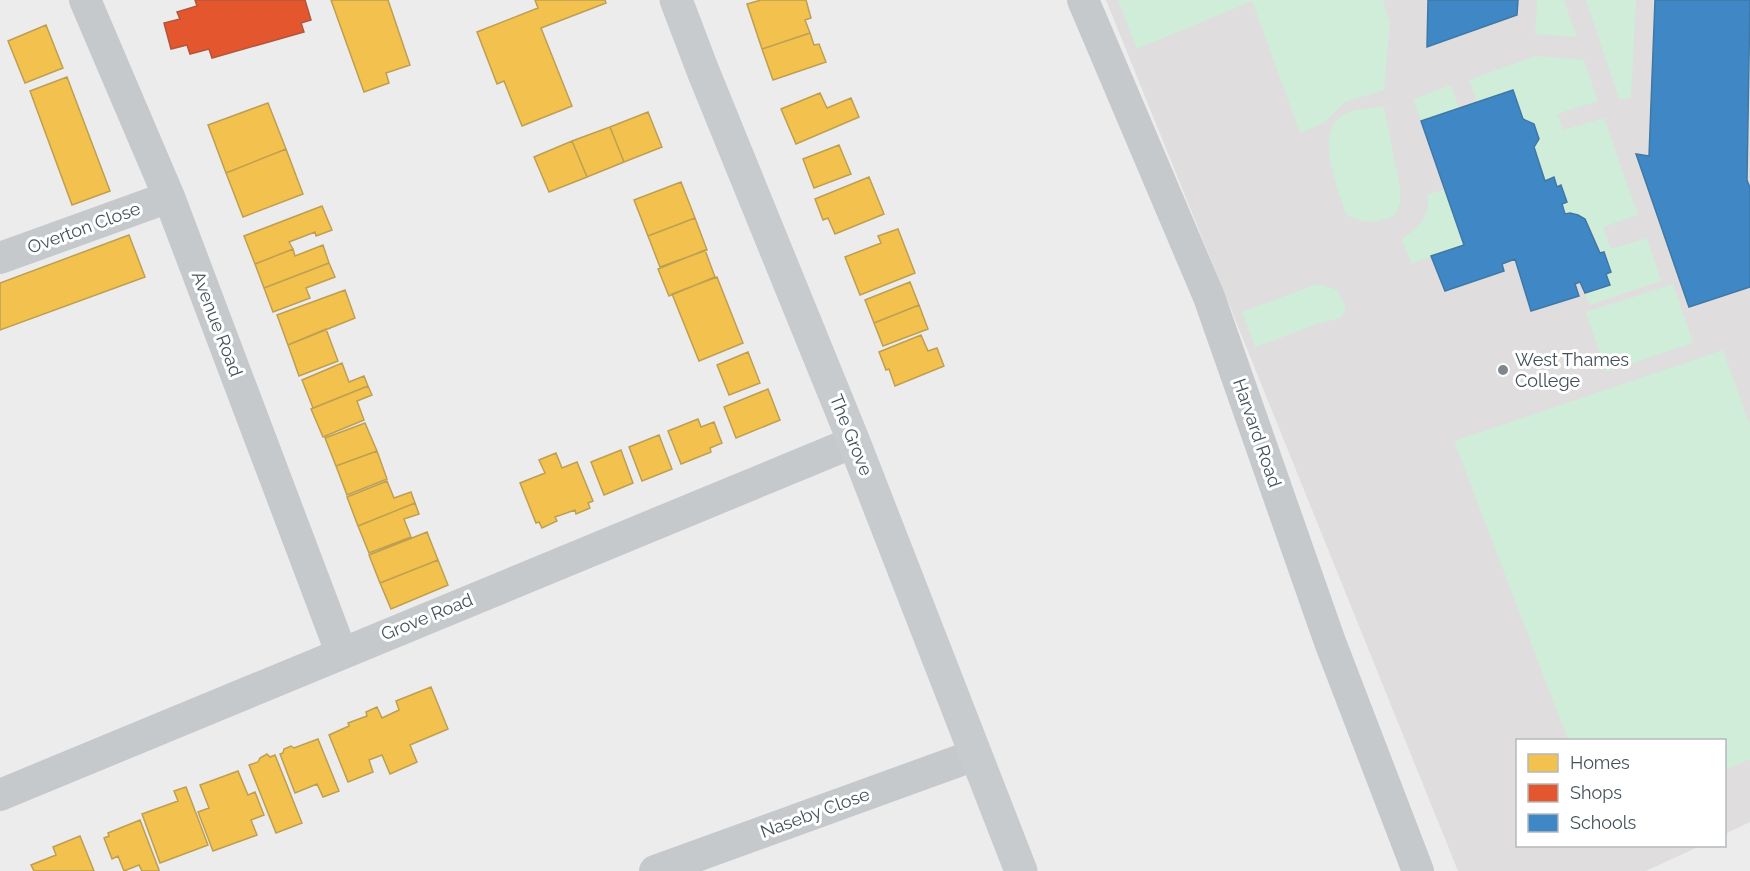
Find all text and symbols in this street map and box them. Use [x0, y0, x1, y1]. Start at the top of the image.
street label: Overton Close [25, 197, 144, 258]
street label: Avenue Road [188, 268, 247, 379]
place label: West Thames College [1515, 349, 1629, 391]
marker: West Thames College [1496, 363, 1510, 377]
street label: Harvard Road [1229, 376, 1286, 490]
street label: The Grove [826, 391, 877, 479]
street label: Grove Road [378, 589, 476, 644]
legend [1516, 739, 1726, 847]
text: Homes [1570, 752, 1630, 773]
text: Shops [1570, 782, 1622, 803]
street label: Naseby Close [757, 783, 873, 842]
text: Schools [1570, 812, 1637, 833]

